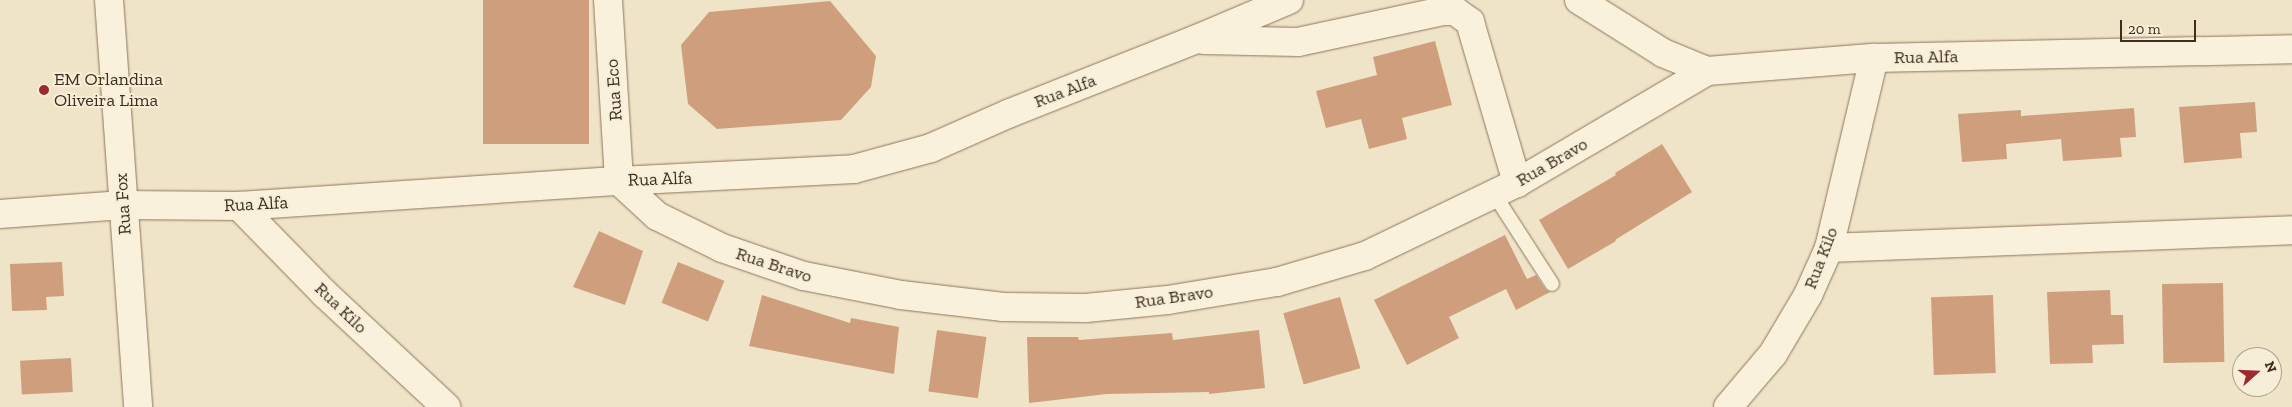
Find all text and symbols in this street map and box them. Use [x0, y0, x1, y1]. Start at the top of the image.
scale bar [2122, 10, 2198, 42]
text: 20 m [2128, 20, 2161, 38]
street label: Rua Alfa [1893, 46, 1959, 68]
street label: Rua Eco [601, 58, 627, 122]
place label: EM Orlandina Oliveira Lima [54, 69, 163, 112]
street label: Rua Alfa [1031, 69, 1099, 113]
marker: EM Orlandina Oliveira Lima [38, 84, 50, 96]
street label: Rua Bravo [1512, 133, 1592, 191]
street label: Rua Alfa [627, 167, 693, 191]
street label: Rua Fox [110, 172, 136, 236]
street label: Rua Alfa [223, 192, 289, 216]
street label: Rua Kilo [1799, 224, 1843, 292]
street label: Rua Bravo [733, 243, 815, 287]
street label: Rua Kilo [310, 278, 372, 338]
street label: Rua Bravo [1133, 281, 1215, 313]
north arrow [2232, 347, 2282, 397]
text: N [2261, 359, 2280, 375]

